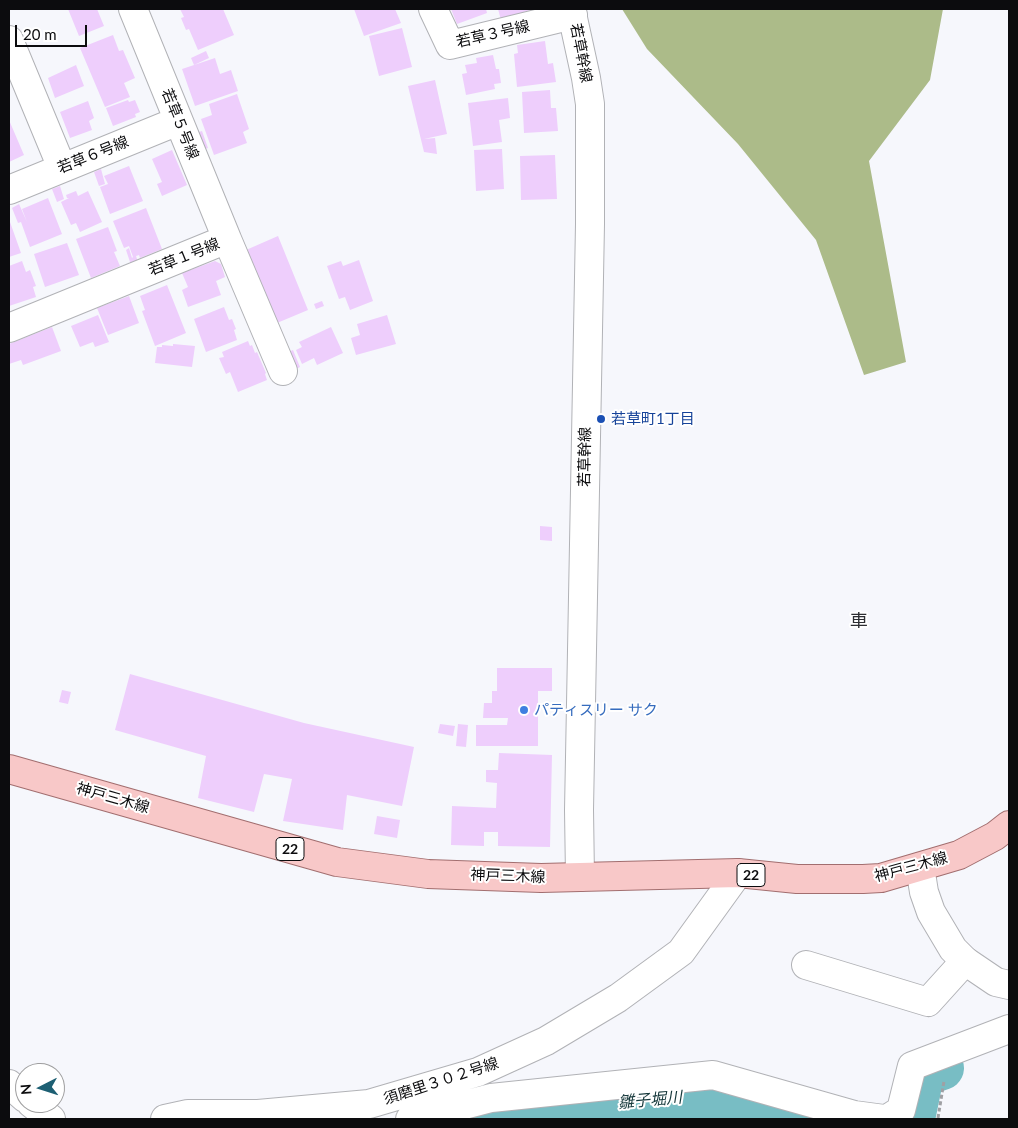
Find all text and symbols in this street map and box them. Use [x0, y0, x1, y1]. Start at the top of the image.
scale bar [18, 15, 90, 47]
street label: 若草３号線 [454, 17, 532, 51]
street label: 若草幹線 [566, 22, 596, 84]
text: 20 m [23, 25, 57, 43]
street label: 若草５号線 [158, 86, 202, 162]
street label: 若草６号線 [55, 133, 131, 177]
street label: 若草１号線 [146, 235, 222, 279]
place label: 若草町1丁目 [611, 410, 695, 428]
marker: 若草町1丁目 [595, 413, 607, 425]
street label: 若草幹線 [575, 427, 595, 487]
district label: 車 [850, 610, 868, 632]
place label: パティスリー サク [534, 701, 658, 719]
marker: パティスリー サク [518, 704, 530, 716]
street label: 神戸三木線 [74, 779, 152, 817]
road number: 22 [276, 838, 304, 861]
street label: 神戸三木線 [872, 849, 950, 885]
road number: 22 [737, 864, 765, 886]
street label: 神戸三木線 [470, 866, 546, 886]
street label: 須磨里３０２号線 [381, 1054, 501, 1108]
north arrow [15, 1063, 65, 1113]
text: N [17, 1083, 34, 1095]
water label: 雛子堀川 [617, 1088, 683, 1112]

